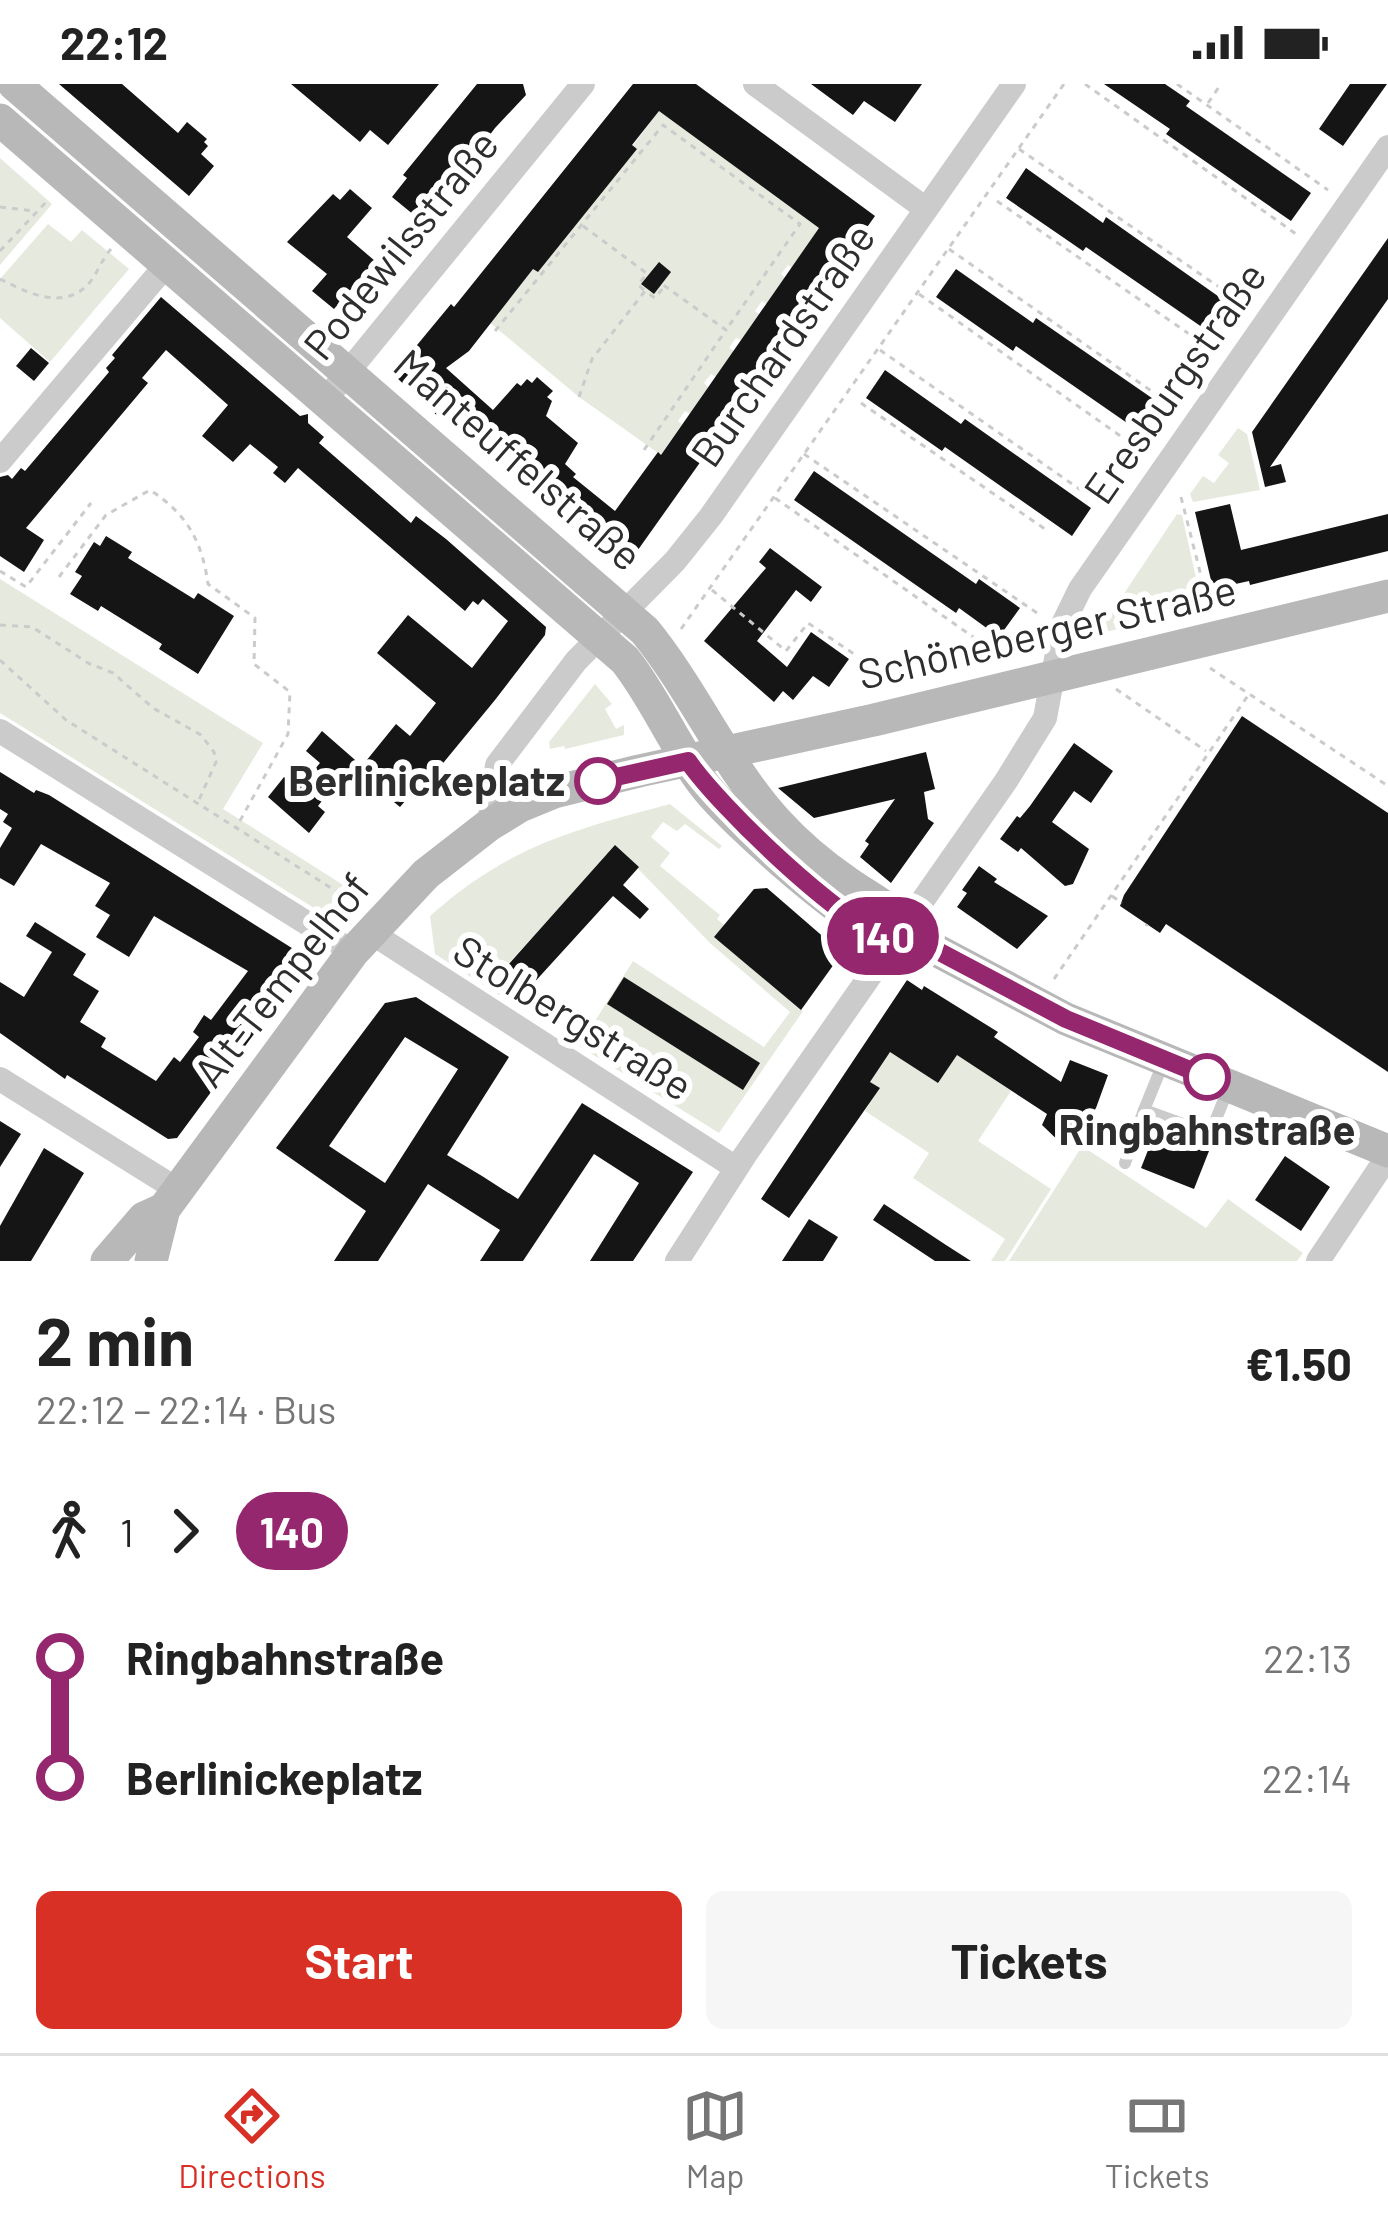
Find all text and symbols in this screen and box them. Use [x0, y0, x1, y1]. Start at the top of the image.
text: 22:12 [60, 15, 168, 69]
street label: Podewilsstraße [292, 119, 507, 368]
street label: Burchardstraße [679, 213, 884, 475]
street label: Eresburgstraße [1072, 252, 1276, 513]
street label: Manteuffelstraße [385, 337, 653, 580]
street label: Schöneberger Straße [853, 562, 1241, 699]
place label: Berlinickeplatz [288, 754, 565, 804]
marker: Berlinickeplatz [576, 759, 620, 803]
street label: Alt-Tempelhof [182, 862, 380, 1096]
line badge: 140 [814, 897, 952, 975]
text: 140 [851, 911, 915, 961]
street label: Stolbergstraße [445, 923, 703, 1110]
marker: Ringbahnstraße [1185, 1055, 1229, 1099]
place label: Ringbahnstraße [1059, 1103, 1355, 1154]
text: 2 min [36, 1300, 194, 1379]
text: €1.50 [1245, 1336, 1352, 1390]
text: 22:12 – 22:14 · Bus [36, 1385, 336, 1432]
icon: walk [36, 1498, 102, 1564]
icon: forward [152, 1498, 218, 1564]
text: 140 [260, 1506, 324, 1556]
text: 1 [120, 1508, 134, 1555]
text: Ringbahnstraße [126, 1630, 444, 1684]
text: 22:13 [1263, 1634, 1352, 1681]
text: Berlinickeplatz [126, 1750, 423, 1804]
text: 22:14 [1262, 1754, 1352, 1801]
button: Start [36, 1891, 682, 2029]
button: Tickets [706, 1891, 1352, 2029]
tab: Directions [178, 2083, 326, 2195]
tab: Map [682, 2083, 748, 2195]
tab: Tickets [1105, 2083, 1210, 2195]

